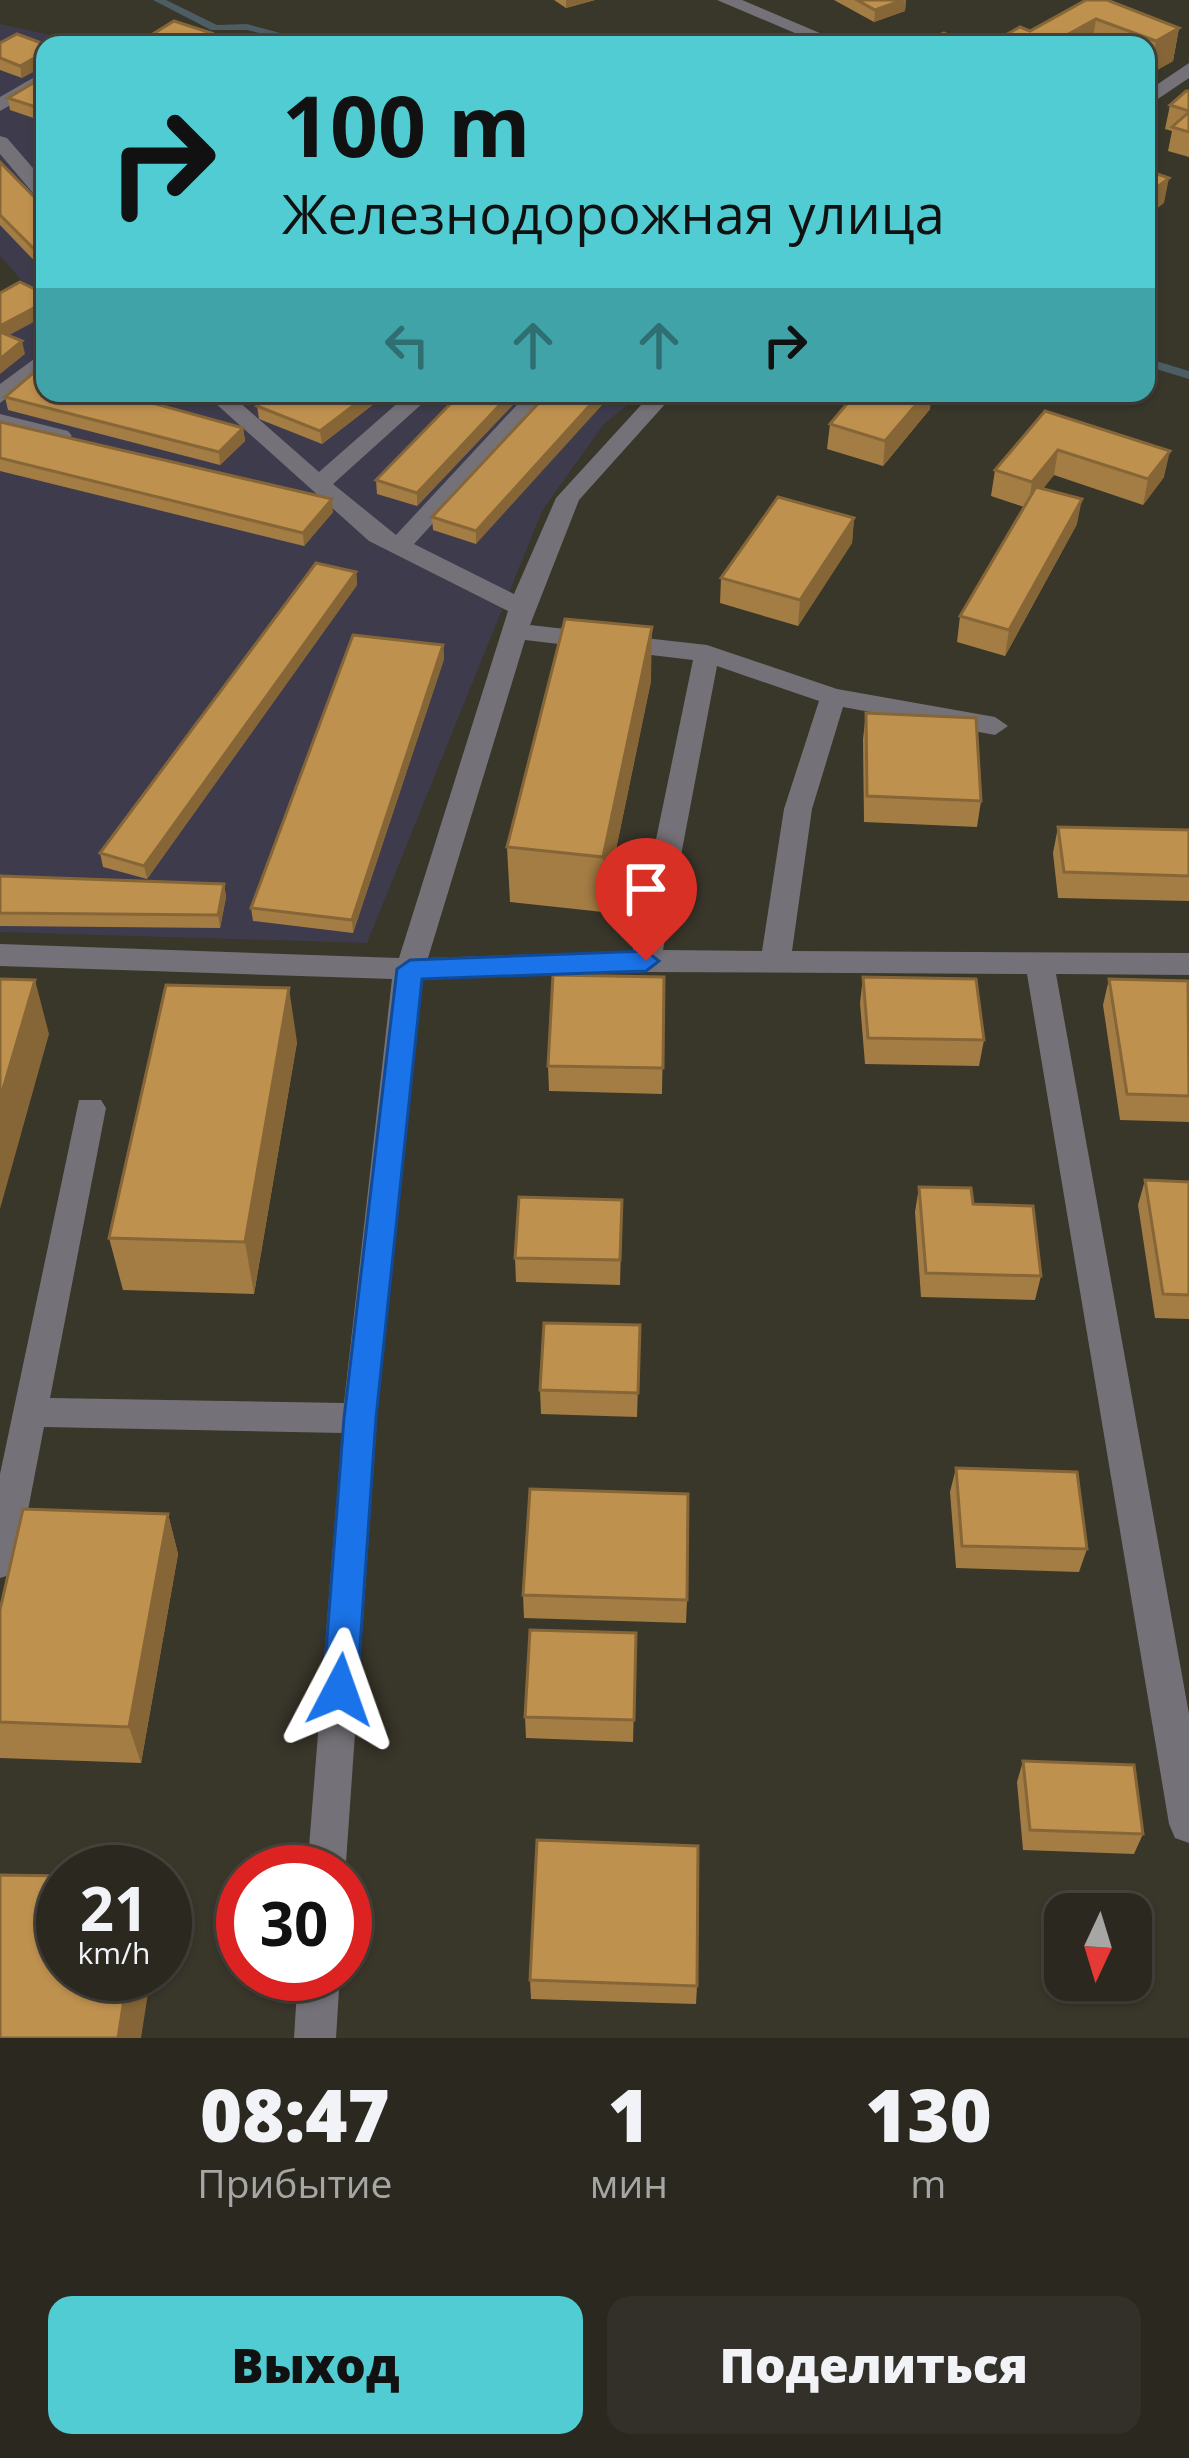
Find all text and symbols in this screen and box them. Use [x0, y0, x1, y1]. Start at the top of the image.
text: 100 m [282, 67, 530, 182]
icon: right [84, 84, 240, 240]
text: Железнодорожная улица [282, 176, 945, 250]
icon: left [374, 312, 440, 378]
icon: ahead [500, 312, 566, 378]
icon: ahead [626, 312, 692, 378]
icon: right [752, 312, 818, 378]
pin [595, 838, 697, 961]
icon: arrive [613, 856, 679, 922]
position arrow [277, 1627, 403, 1753]
speed limit sign: 30 [216, 1845, 372, 2001]
text: 21 [80, 1867, 148, 1949]
north arrow [1044, 1893, 1152, 2001]
map controls [1044, 1893, 1152, 2001]
text: km/h [78, 1932, 150, 1973]
text: 08:47 [200, 2065, 390, 2163]
text: 1 [608, 2065, 650, 2163]
text: 130 [865, 2065, 992, 2163]
text: Прибытие [197, 2156, 393, 2209]
text: мин [590, 2156, 668, 2209]
text: m [910, 2156, 946, 2209]
button: Выход [48, 2296, 583, 2434]
button: Поделиться [607, 2296, 1141, 2434]

